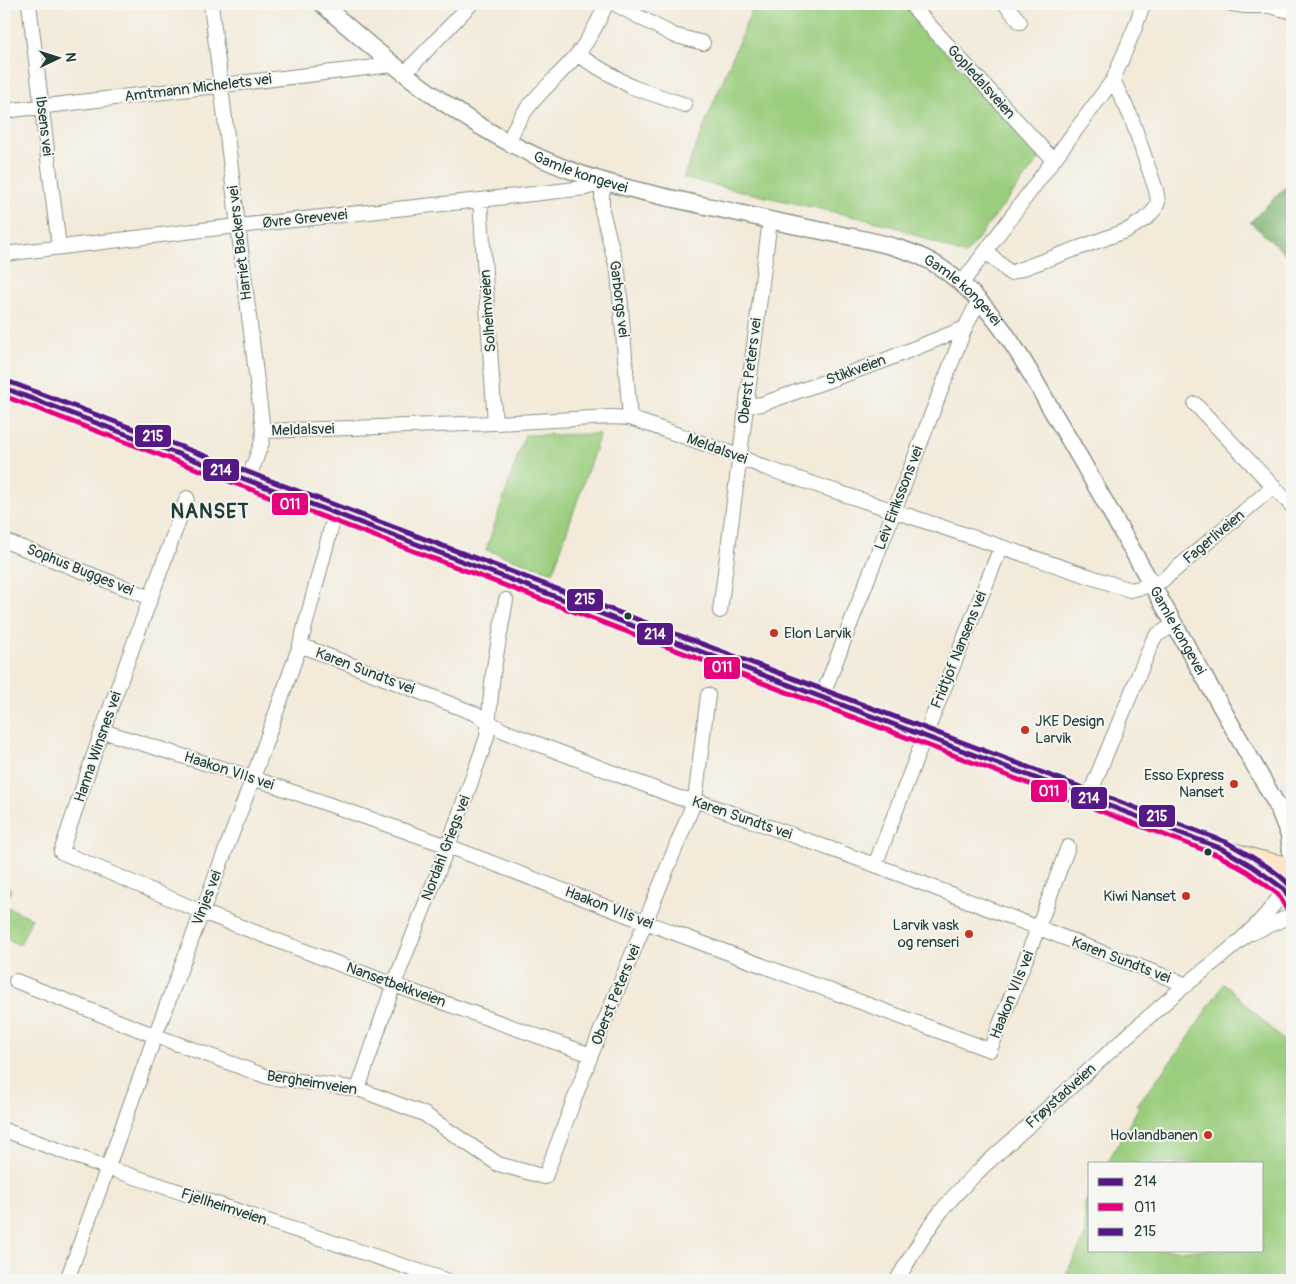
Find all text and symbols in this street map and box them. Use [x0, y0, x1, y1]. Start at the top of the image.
north arrow [32, 32, 82, 82]
street label: Gopledalsveien [943, 41, 1019, 123]
text: N [62, 52, 79, 62]
street label: Amtmann Michelets vei [123, 70, 273, 106]
street label: Ibsens vei [31, 95, 57, 157]
street label: Gamle kongevei [530, 147, 630, 197]
street label: Harriet Backers vei [223, 184, 256, 301]
street label: Øvre Grevevei [262, 205, 349, 233]
street label: Gamle kongevei [920, 250, 1006, 330]
street label: Garborgs vei [605, 259, 633, 339]
street label: Solheimveien [476, 269, 500, 353]
street label: Oberst Peters vei [734, 316, 766, 425]
street label: Stikkveien [823, 350, 889, 390]
street label: Meldalsvei [271, 419, 335, 441]
line badge: 215 [134, 424, 172, 448]
text: 215 [143, 428, 164, 445]
street label: Meldalsvei [684, 429, 750, 469]
street label: Leiv Eirikssons vei [870, 443, 928, 553]
line badge: 214 [202, 458, 240, 482]
text: 214 [210, 462, 233, 479]
line badge: 011 [271, 492, 309, 516]
text: 011 [280, 496, 300, 513]
district label: NANSET [170, 499, 250, 524]
street label: Fagerliveien [1179, 506, 1249, 568]
street label: Sophus Bugges vei [24, 540, 137, 600]
street label: Gamle kongevei [1145, 583, 1211, 678]
line badge: 215 [566, 588, 604, 612]
street label: Fridtjof Nansens vei [927, 588, 991, 711]
text: 215 [575, 591, 596, 608]
unlabelled marker [623, 611, 633, 621]
line badge: 214 [636, 622, 674, 646]
place label: Elon Larvik [784, 624, 852, 643]
text: 214 [644, 626, 667, 643]
marker: Elon Larvik [768, 627, 780, 639]
street label: Karen Sundts vei [313, 643, 418, 699]
line badge: 011 [703, 656, 741, 680]
text: 011 [712, 659, 732, 676]
street label: Hanna Winsnes vei [70, 689, 126, 805]
place label: JKE Design Larvik [1035, 712, 1105, 748]
marker: JKE Design Larvik [1019, 724, 1031, 736]
street label: Haakon VIIs vei [182, 748, 277, 795]
place label: Esso Express Nanset [1144, 766, 1225, 802]
marker: Esso Express Nanset [1228, 778, 1240, 790]
line badge: 011 [1030, 779, 1068, 803]
text: 011 [1039, 783, 1059, 800]
line badge: 214 [1070, 786, 1108, 810]
text: 214 [1078, 790, 1101, 807]
street label: Nordahl Griegs vei [417, 792, 475, 903]
street label: Karen Sundts vei [689, 792, 795, 844]
line badge: 215 [1138, 804, 1176, 828]
text: 215 [1147, 808, 1168, 825]
unlabelled marker [1203, 847, 1213, 857]
street label: Vinjes vei [188, 867, 226, 928]
street label: Haakon VIIs vei [562, 882, 656, 934]
place label: Kiwi Nanset [1103, 887, 1177, 906]
marker: Kiwi Nanset [1180, 890, 1192, 902]
place label: Larvik vask og renseri [893, 916, 960, 952]
marker: Larvik vask og renseri [963, 928, 975, 940]
street label: Karen Sundts vei [1069, 932, 1174, 988]
street label: Oberst Peters vei [587, 942, 645, 1048]
street label: Haakon VIIs vei [986, 948, 1038, 1042]
street label: Nansetbekkveien [344, 958, 448, 1012]
street label: Frøystadveien [1022, 1059, 1100, 1133]
street label: Bergheimveien [265, 1066, 359, 1100]
place label: Hovlandbanen [1110, 1126, 1198, 1145]
marker: Hovlandbanen [1202, 1129, 1214, 1141]
legend [1088, 1162, 1264, 1252]
text: 214 [1134, 1172, 1157, 1191]
street label: Fjellheimveien [179, 1184, 269, 1230]
text: 011 [1134, 1198, 1156, 1217]
text: 215 [1134, 1222, 1156, 1241]

